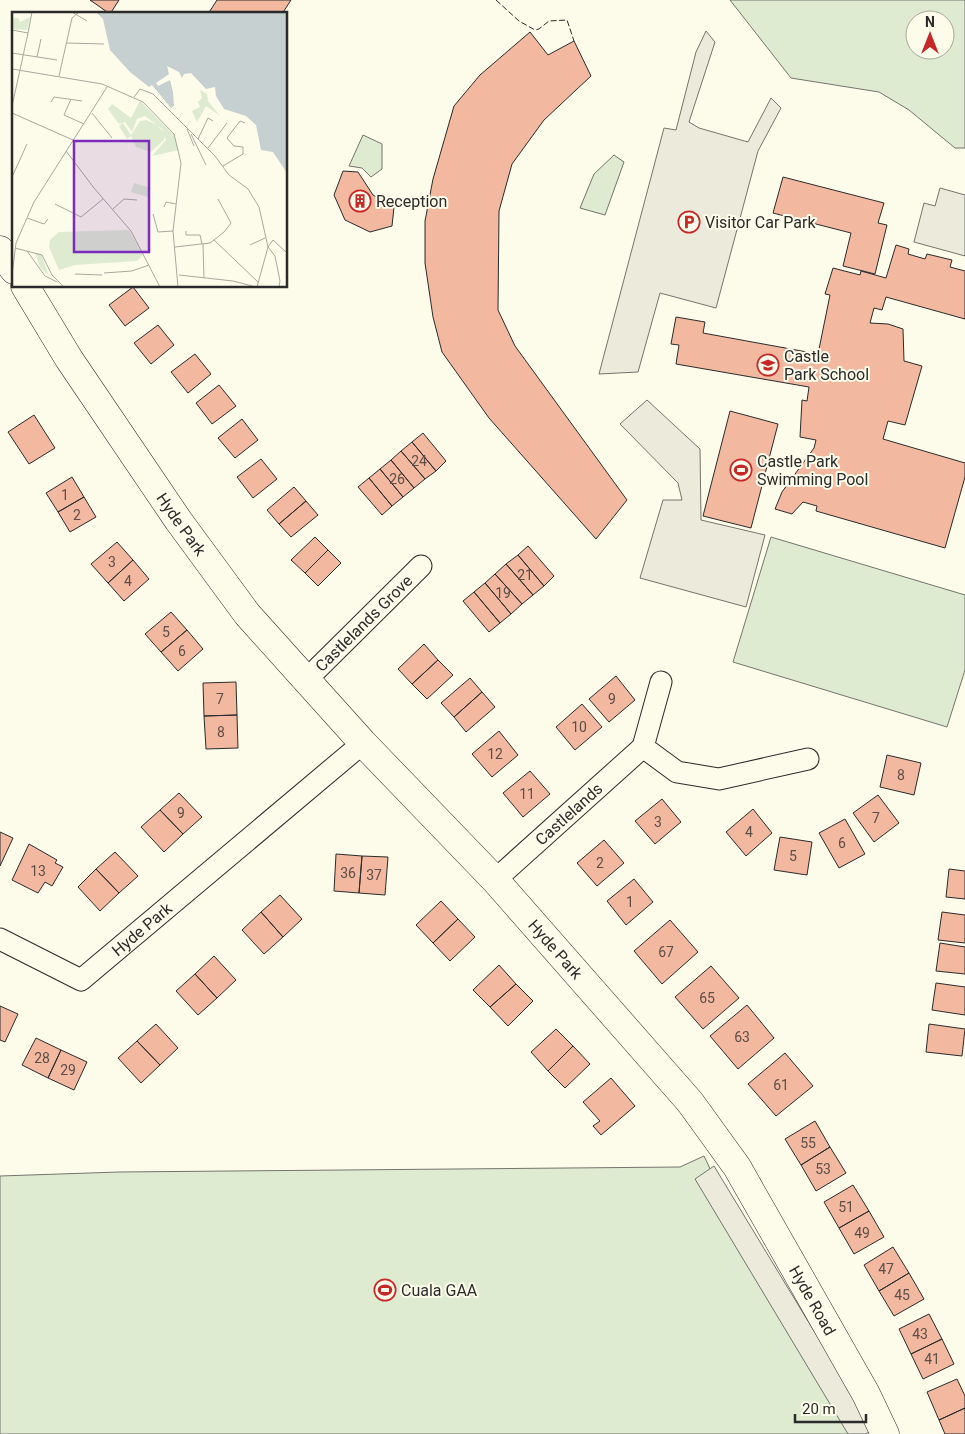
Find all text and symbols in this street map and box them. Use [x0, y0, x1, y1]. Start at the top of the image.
north arrow [905, 10, 955, 60]
inset map [12, 12, 288, 288]
text: N [925, 14, 935, 30]
building icon: Reception [348, 189, 372, 213]
place label: Reception [376, 192, 447, 211]
parking icon: Visitor Car Park [677, 210, 701, 234]
place label: Visitor Car Park [705, 213, 816, 232]
place label: Castle Park School [784, 347, 869, 384]
school or university icon: Castle Park School [756, 353, 780, 377]
place label: Castle Park Swimming Pool [757, 452, 868, 489]
house number: 24 [411, 453, 427, 469]
sports icon: Castle Park Swimming Pool [729, 458, 753, 482]
house number: 26 [389, 471, 405, 487]
house number: 1 [61, 487, 69, 503]
street label: Hyde Park [152, 489, 210, 560]
house number: 2 [73, 507, 81, 523]
house number: 3 [108, 554, 116, 570]
house number: 21 [517, 567, 533, 583]
street label: Castlelands Grove [311, 571, 416, 675]
house number: 4 [124, 573, 132, 589]
house number: 19 [495, 585, 511, 601]
house number: 5 [162, 624, 170, 640]
house number: 6 [178, 643, 186, 659]
house number: 7 [216, 691, 224, 707]
house number: 9 [608, 691, 616, 707]
house number: 10 [571, 719, 587, 735]
house number: 8 [217, 724, 225, 740]
house number: 12 [487, 746, 503, 762]
house number: 8 [897, 767, 905, 783]
street label: Castlelands [531, 779, 606, 849]
house number: 11 [519, 786, 535, 802]
house number: 9 [177, 805, 185, 821]
house number: 7 [872, 810, 880, 826]
house number: 3 [654, 814, 662, 830]
house number: 4 [745, 824, 753, 840]
house number: 6 [838, 835, 846, 851]
house number: 5 [789, 848, 797, 864]
house number: 2 [596, 855, 604, 871]
house number: 13 [30, 863, 46, 879]
house number: 36 [340, 865, 356, 881]
house number: 37 [366, 867, 382, 883]
house number: 1 [626, 894, 634, 910]
street label: Hyde Park [108, 898, 177, 960]
street label: Hyde Park [524, 916, 587, 984]
house number: 67 [658, 944, 674, 960]
house number: 65 [699, 990, 715, 1006]
house number: 63 [734, 1029, 750, 1045]
house number: 28 [34, 1050, 50, 1066]
house number: 29 [60, 1062, 76, 1078]
house number: 61 [773, 1077, 789, 1093]
house number: 55 [800, 1135, 816, 1151]
house number: 53 [815, 1161, 831, 1177]
house number: 51 [838, 1199, 854, 1215]
house number: 49 [854, 1225, 870, 1241]
house number: 47 [878, 1261, 894, 1277]
street label: Hyde Road [785, 1262, 840, 1339]
sports icon: Cuala GAA [373, 1278, 397, 1302]
place label: Cuala GAA [401, 1281, 478, 1300]
house number: 45 [894, 1287, 910, 1303]
house number: 43 [912, 1326, 928, 1342]
house number: 41 [924, 1351, 940, 1367]
scale bar [795, 1392, 866, 1424]
text: 20 m [802, 1400, 836, 1418]

